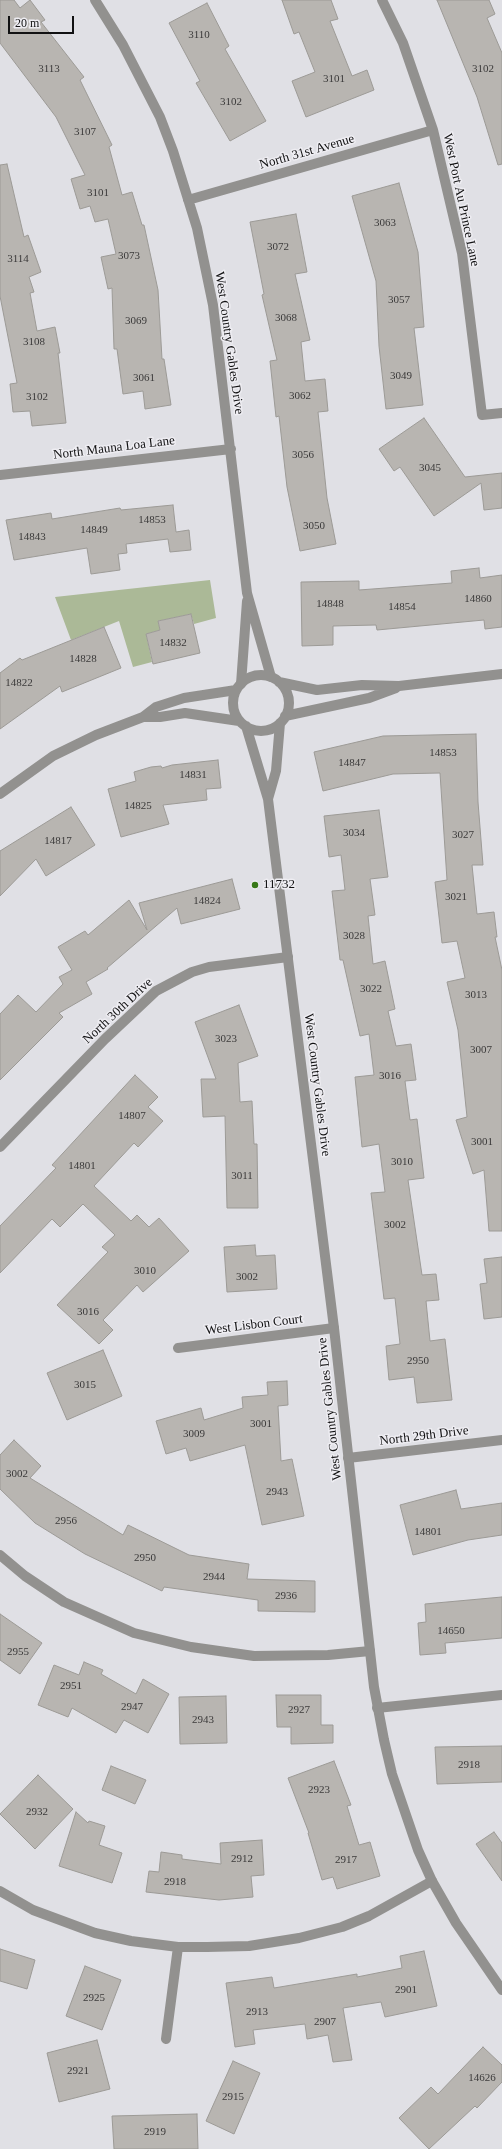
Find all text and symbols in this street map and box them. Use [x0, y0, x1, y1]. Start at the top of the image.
scale bar [10, 8, 76, 34]
text: 20 m [15, 16, 39, 30]
house number: 3110 [188, 28, 210, 42]
house number: 3113 [38, 62, 60, 76]
house number: 3102 [472, 62, 494, 76]
house number: 3101 [323, 72, 345, 86]
house number: 3102 [220, 95, 242, 109]
house number: 3107 [74, 125, 96, 139]
street label: North 31st Avenue [258, 131, 356, 173]
street label: West Port Au Prince Lane [439, 132, 483, 268]
house number: 3101 [87, 186, 109, 200]
house number: 3063 [374, 216, 396, 230]
house number: 3072 [267, 240, 289, 254]
house number: 3073 [118, 249, 140, 263]
house number: 3114 [7, 252, 29, 266]
street label: West Country Gables Drive [211, 271, 247, 415]
house number: 3057 [388, 293, 410, 307]
house number: 3068 [275, 311, 297, 325]
house number: 3069 [125, 314, 147, 328]
house number: 3108 [23, 335, 45, 349]
house number: 3049 [390, 369, 412, 383]
house number: 3061 [133, 371, 155, 385]
house number: 3062 [289, 389, 311, 403]
house number: 3102 [26, 390, 48, 404]
street label: North Mauna Loa Lane [52, 433, 176, 463]
house number: 3056 [292, 448, 314, 462]
house number: 3045 [419, 461, 441, 475]
house number: 14853 [138, 513, 166, 527]
house number: 3050 [303, 519, 325, 533]
house number: 14849 [80, 523, 108, 537]
house number: 14843 [18, 530, 46, 544]
house number: 14860 [464, 592, 492, 606]
house number: 14848 [316, 597, 344, 611]
house number: 14854 [388, 600, 416, 614]
house number: 14832 [159, 636, 187, 650]
house number: 14828 [69, 652, 97, 666]
house number: 14822 [5, 676, 33, 690]
house number: 14853 [429, 746, 457, 760]
house number: 14847 [338, 756, 366, 770]
house number: 14831 [179, 768, 207, 782]
house number: 14825 [124, 799, 152, 813]
house number: 3034 [343, 826, 365, 840]
house number: 3027 [452, 828, 474, 842]
house number: 14817 [44, 834, 72, 848]
place label: 11732 [263, 877, 295, 893]
marker: 11732 [250, 880, 260, 890]
house number: 3021 [445, 890, 467, 904]
house number: 14824 [193, 894, 221, 908]
house number: 3028 [343, 929, 365, 943]
street label: North 30th Drive [80, 975, 156, 1047]
house number: 3022 [360, 982, 382, 996]
house number: 3013 [465, 988, 487, 1002]
street label: West Country Gables Drive [301, 1013, 333, 1157]
house number: 3023 [215, 1032, 237, 1046]
house number: 3007 [470, 1043, 492, 1057]
house number: 3016 [379, 1069, 401, 1083]
house number: 14807 [118, 1109, 146, 1123]
house number: 3001 [471, 1135, 493, 1149]
house number: 3010 [391, 1155, 413, 1169]
house number: 14801 [68, 1159, 96, 1173]
house number: 3011 [231, 1169, 253, 1183]
house number: 3002 [384, 1218, 406, 1232]
house number: 3010 [134, 1264, 156, 1278]
house number: 3002 [236, 1270, 258, 1284]
house number: 3016 [77, 1305, 99, 1319]
street label: West Lisbon Court [204, 1311, 304, 1339]
street label: West Country Gables Drive [315, 1337, 345, 1481]
house number: 2950 [407, 1354, 429, 1368]
house number: 3015 [74, 1378, 96, 1392]
house number: 3001 [250, 1417, 272, 1431]
street label: North 29th Drive [379, 1423, 469, 1449]
house number: 3009 [183, 1427, 205, 1441]
house number: 3002 [6, 1467, 28, 1481]
house number: 2943 [266, 1485, 288, 1499]
house number: 2956 [55, 1514, 77, 1528]
house number: 14801 [414, 1525, 442, 1539]
house number: 2950 [134, 1551, 156, 1565]
house number: 2944 [203, 1570, 225, 1584]
house number: 2936 [275, 1589, 297, 1603]
house number: 14650 [437, 1624, 465, 1638]
house number: 2955 [7, 1645, 29, 1659]
house number: 2951 [60, 1679, 82, 1693]
house number: 2947 [121, 1700, 143, 1714]
house number: 2927 [288, 1703, 310, 1717]
house number: 2943 [192, 1713, 214, 1727]
house number: 2918 [458, 1758, 480, 1772]
house number: 2923 [308, 1783, 330, 1797]
house number: 2932 [26, 1805, 48, 1819]
house number: 2912 [231, 1852, 253, 1866]
house number: 2917 [335, 1853, 357, 1867]
house number: 2918 [164, 1875, 186, 1889]
house number: 2901 [395, 1983, 417, 1997]
house number: 2925 [83, 1991, 105, 2005]
house number: 2913 [246, 2005, 268, 2019]
house number: 2907 [314, 2015, 336, 2029]
house number: 2921 [67, 2064, 89, 2078]
house number: 14626 [468, 2071, 496, 2085]
house number: 2915 [222, 2090, 244, 2104]
house number: 2919 [144, 2125, 166, 2139]

